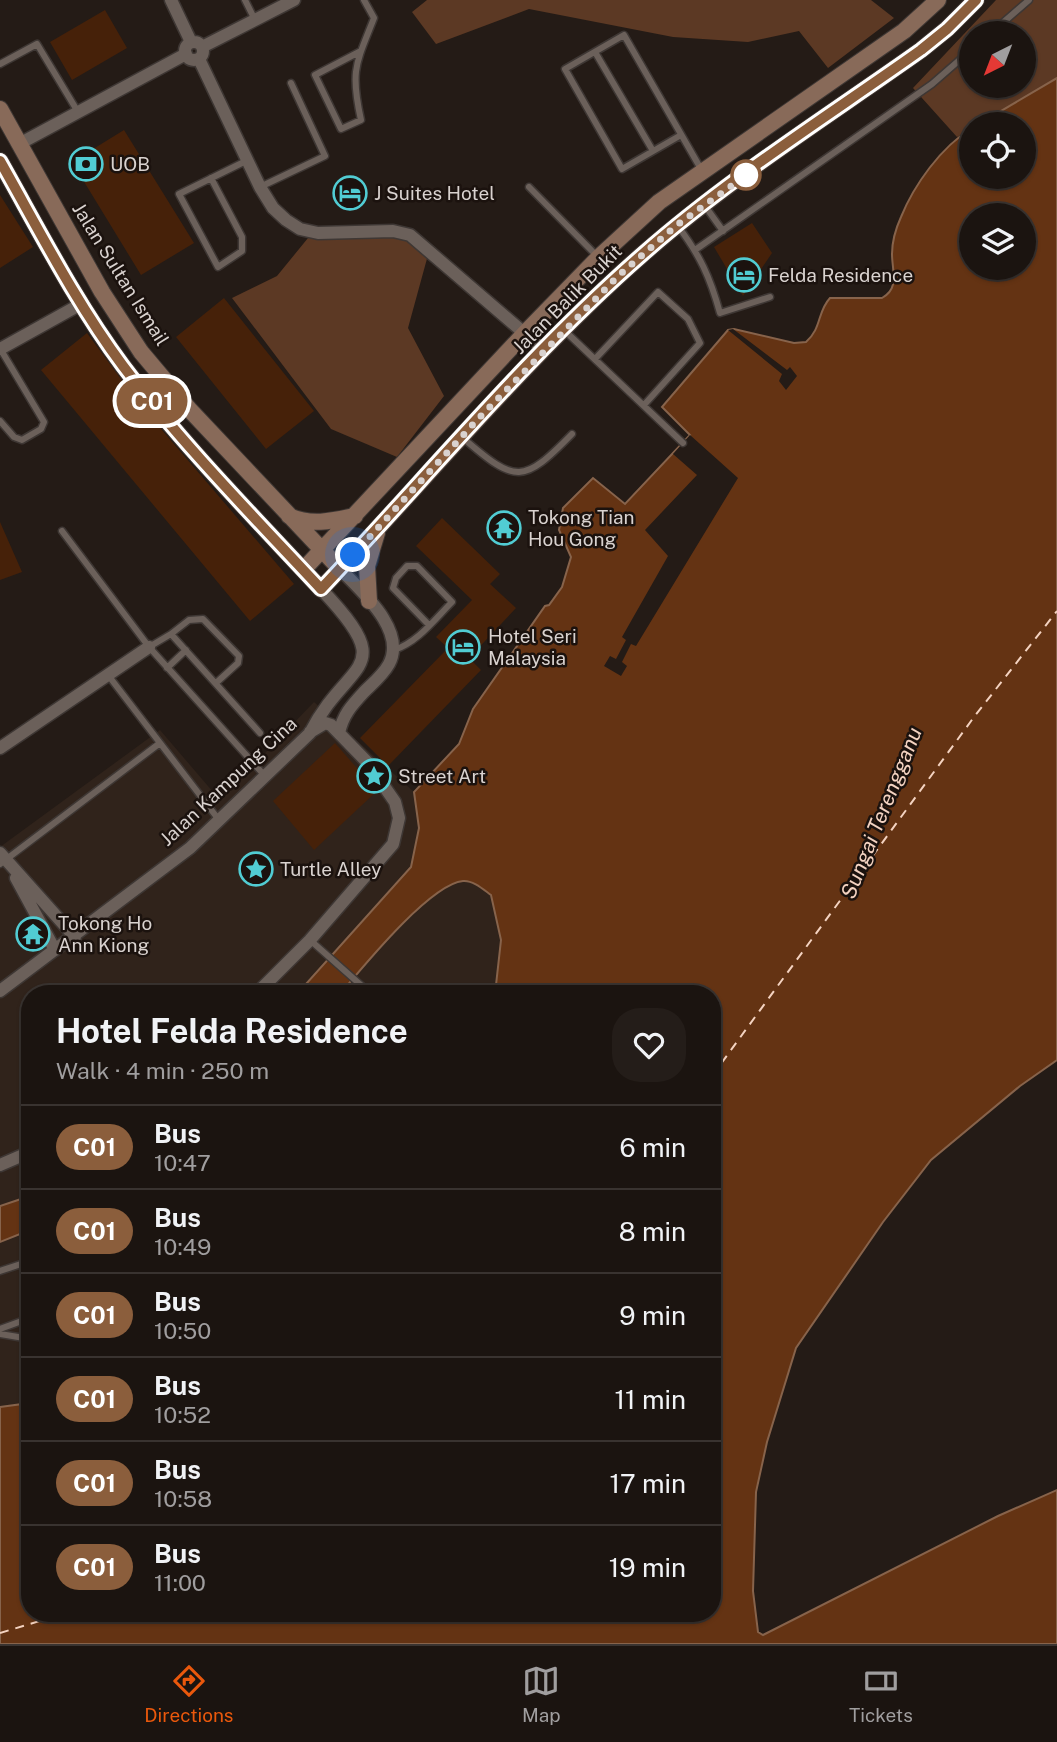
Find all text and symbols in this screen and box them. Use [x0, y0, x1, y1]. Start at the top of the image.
north arrow [959, 21, 1036, 98]
map controls [959, 21, 1036, 280]
button: locate [959, 112, 1036, 189]
bank icon: UOB [67, 145, 105, 183]
place label: UOB [110, 153, 150, 175]
unlabelled marker [731, 160, 761, 190]
hotel icon: J Suites Hotel [331, 174, 369, 212]
place label: J Suites Hotel [374, 182, 495, 204]
street label: Jalan Sultan Ismail [68, 198, 174, 350]
button: layers [959, 203, 1036, 280]
street label: Jalan Balik Bukit [508, 240, 626, 358]
hotel icon: Felda Residence [725, 256, 763, 294]
place label: Felda Residence [768, 264, 913, 286]
line badge: C01 [112, 378, 192, 424]
text: C01 [131, 387, 173, 415]
place label: Tokong Tian Hou Gong [528, 506, 635, 550]
temple icon: Tokong Tian Hou Gong [485, 509, 523, 547]
your location [335, 537, 370, 572]
place label: Hotel Seri Malaysia [488, 625, 577, 669]
hotel icon: Hotel Seri Malaysia [444, 628, 482, 666]
street label: Jalan Kampung Cina [155, 712, 301, 850]
water label: Sungai Terengganu [835, 724, 927, 902]
place icon: Street Art [355, 757, 393, 795]
place label: Street Art [398, 765, 486, 787]
place icon: Turtle Alley [237, 850, 275, 888]
place label: Turtle Alley [280, 858, 381, 880]
place label: Tokong Ho Ann Kiong [58, 912, 152, 956]
temple icon: Tokong Ho Ann Kiong [14, 915, 52, 953]
button: heart [612, 1008, 686, 1082]
text: Hotel Felda Residence [56, 1012, 408, 1050]
text: Walk · 4 min · 250 m [56, 1057, 269, 1084]
text: Bus [154, 1118, 201, 1149]
text: 6 min [619, 1132, 686, 1163]
text: C01 [73, 1133, 116, 1161]
text: 10:47 [154, 1149, 211, 1176]
text: Bus [154, 1202, 201, 1233]
text: 8 min [619, 1216, 686, 1247]
text: C01 [73, 1217, 116, 1245]
text: 10:49 [154, 1233, 211, 1260]
text: Bus [154, 1286, 201, 1317]
text: 9 min [619, 1300, 686, 1331]
text: C01 [73, 1301, 116, 1329]
text: 10:50 [154, 1317, 211, 1344]
text: Bus [154, 1370, 201, 1401]
text: 11 min [614, 1384, 686, 1415]
text: C01 [73, 1385, 116, 1413]
text: 10:52 [154, 1401, 211, 1428]
text: Bus [154, 1454, 201, 1485]
text: 17 min [609, 1468, 686, 1499]
text: C01 [73, 1469, 116, 1497]
text: 10:58 [154, 1485, 212, 1512]
text: Bus [154, 1538, 201, 1569]
text: 19 min [609, 1552, 686, 1583]
text: C01 [73, 1553, 116, 1581]
text: 11:00 [154, 1569, 206, 1596]
tab: Directions [144, 1662, 233, 1726]
tab: Map [522, 1662, 561, 1726]
tab: Tickets [849, 1662, 913, 1726]

